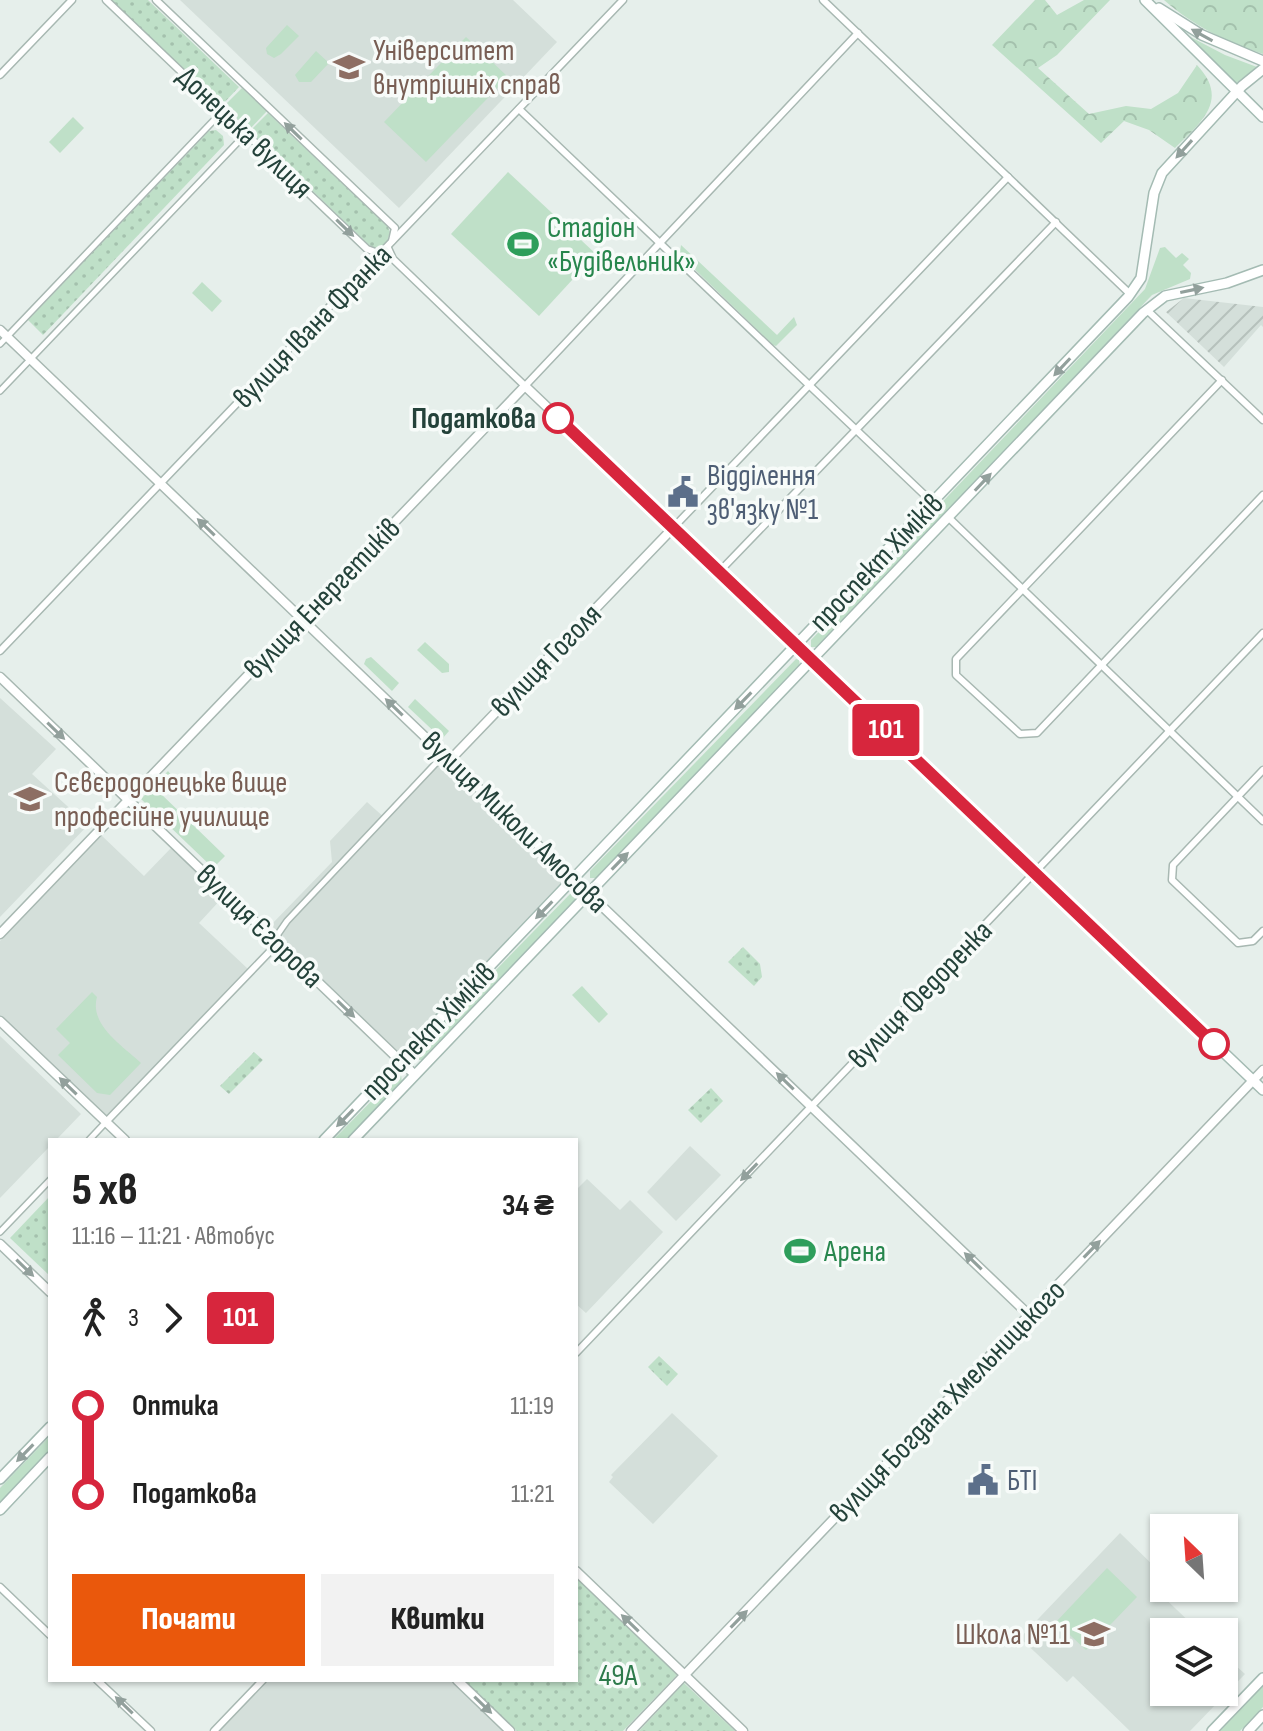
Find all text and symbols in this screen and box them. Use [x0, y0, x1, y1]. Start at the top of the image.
one-way arrow [1191, 28, 1214, 42]
place label: Університет внутрішніх справ [373, 33, 561, 103]
school or university icon: Університет внутрішніх справ [332, 50, 366, 84]
street label: Донецька вулиця [169, 59, 320, 206]
one-way arrow [284, 122, 303, 140]
one-way arrow [1175, 139, 1193, 158]
place label: Стадіон «Будівельник» [547, 210, 696, 280]
one-way arrow [335, 218, 354, 236]
sports icon: Стадіон «Будівельник» [506, 227, 540, 261]
street label: вулиця Івана Франка [226, 237, 400, 416]
one-way arrow [1179, 283, 1204, 296]
one-way arrow [1053, 358, 1071, 377]
place label: Податкова [411, 401, 536, 437]
marker: Податкова [543, 403, 573, 433]
place label: Відділення зв'язку №1 [707, 458, 819, 528]
one-way arrow [973, 473, 991, 492]
public building icon: Відділення зв'язку №1 [666, 475, 700, 509]
street label: проспект Хіміків [802, 486, 951, 639]
street label: вулиця Енергетиків [237, 511, 409, 687]
one-way arrow [197, 518, 216, 537]
street label: вулиця Гоголя [484, 597, 609, 725]
one-way arrow [735, 692, 753, 711]
one-way arrow [385, 698, 404, 716]
line badge: 101 [840, 704, 932, 756]
text: 101 [868, 713, 904, 746]
one-way arrow [46, 721, 65, 740]
street label: вулиця Миколи Амосова [413, 724, 615, 921]
place label: Сєвєродонецьке вище професійне училище [54, 765, 287, 835]
school or university icon: Сєвєродонецьке вище професійне училище [13, 782, 47, 816]
one-way arrow [610, 852, 629, 871]
street label: вулиця Єгорова [188, 857, 330, 996]
one-way arrow [536, 900, 554, 919]
street label: вулиця Федоренка [841, 913, 1000, 1076]
street label: проспект Хіміків [354, 955, 503, 1108]
one-way arrow [337, 1000, 356, 1018]
unlabelled marker [1199, 1029, 1229, 1059]
one-way arrow [776, 1073, 795, 1091]
one-way arrow [59, 1077, 78, 1096]
one-way arrow [336, 1108, 355, 1127]
one-way arrow [741, 1162, 759, 1181]
text: 5 хв [72, 1164, 138, 1217]
text: 34 ₴ [502, 1188, 554, 1224]
text: 11:16 – 11:21 · Автобус [72, 1221, 275, 1252]
sports icon: Арена [783, 1234, 817, 1268]
place label: Арена [823, 1234, 886, 1270]
one-way arrow [1083, 1240, 1101, 1259]
one-way arrow [964, 1252, 983, 1271]
one-way arrow [15, 1259, 34, 1277]
street label: вулиця Богдана Хмельницького [822, 1273, 1073, 1531]
icon: walk [72, 1296, 116, 1340]
icon: forward [151, 1296, 195, 1340]
text: 101 [223, 1301, 258, 1334]
text: 3 [128, 1303, 139, 1334]
text: Оптика [132, 1388, 219, 1424]
text: 11:19 [510, 1391, 554, 1422]
one-way arrow [16, 1443, 35, 1462]
public building icon: БТІ [966, 1463, 1000, 1497]
place label: БТІ [1007, 1463, 1038, 1499]
text: Податкова [132, 1476, 257, 1512]
text: 11:21 [511, 1479, 554, 1510]
north arrow [1150, 1514, 1238, 1602]
map controls [1150, 1514, 1238, 1706]
button: Почати [72, 1574, 305, 1666]
button: Квитки [321, 1574, 554, 1666]
one-way arrow [729, 1610, 747, 1629]
one-way arrow [621, 1615, 640, 1633]
place label: Школа №11 [955, 1617, 1070, 1653]
school or university icon: Школа №11 [1077, 1617, 1111, 1651]
button: layers [1150, 1618, 1238, 1706]
park label: 49А [599, 1658, 638, 1694]
one-way arrow [473, 1696, 492, 1714]
one-way arrow [115, 1697, 134, 1715]

